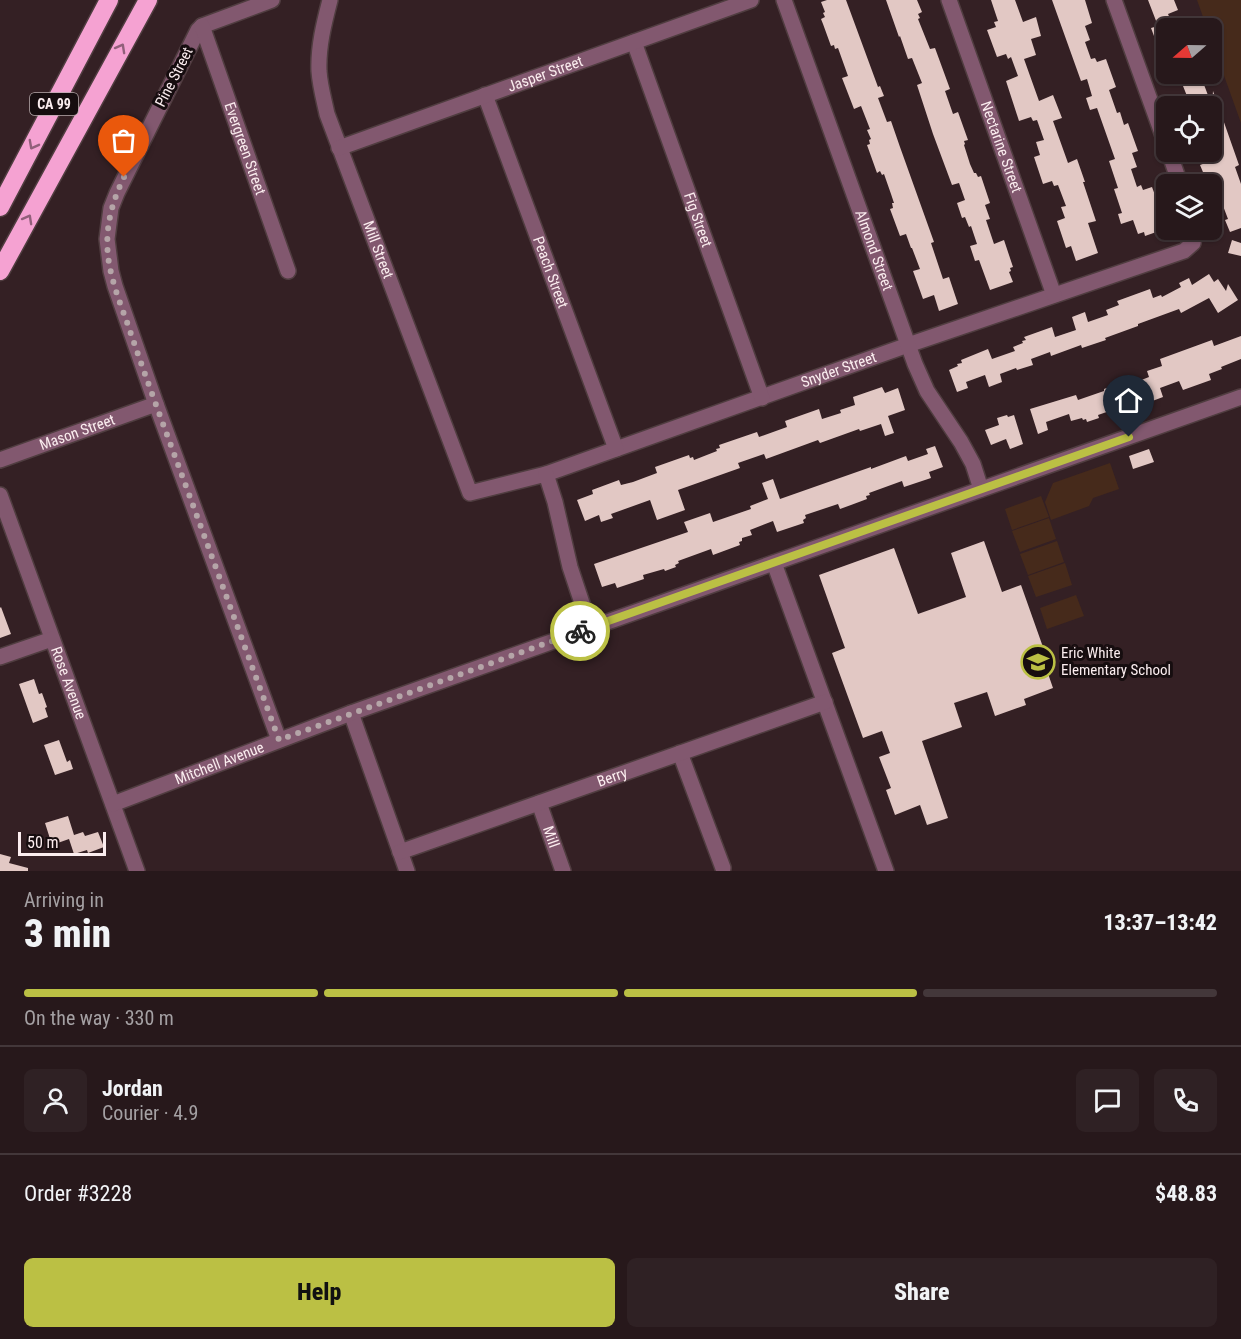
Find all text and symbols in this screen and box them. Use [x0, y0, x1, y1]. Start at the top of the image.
north arrow [1156, 18, 1222, 84]
map controls [1156, 18, 1222, 240]
one-way arrow [114, 44, 125, 55]
street label: Pine Street [151, 44, 197, 110]
street label: Jasper Street [505, 52, 585, 96]
road number: CA 99 [30, 93, 78, 115]
button: locate [1156, 96, 1222, 162]
street label: Nectarine Street [977, 99, 1026, 195]
street label: Evergreen Street [221, 100, 270, 197]
pin [98, 115, 149, 177]
icon: bag [107, 124, 140, 157]
one-way arrow [29, 139, 40, 149]
button: layers [1156, 174, 1222, 240]
street label: Fig Street [680, 190, 716, 250]
street label: Almond Street [851, 208, 897, 293]
one-way arrow [21, 215, 32, 226]
street label: Mill Street [359, 218, 397, 281]
street label: Peach Street [529, 234, 572, 311]
street label: Snyder Street [798, 348, 879, 391]
pin [1103, 375, 1154, 437]
icon: home [1112, 384, 1145, 417]
street label: Mason Street [37, 411, 117, 454]
courier [550, 601, 610, 661]
icon: bike [564, 615, 597, 648]
street label: Rose Avenue [47, 644, 90, 722]
school or university icon: Eric White Elementary School [1020, 644, 1056, 680]
place label: Eric White Elementary School [1061, 644, 1171, 679]
street label: Mitchell Avenue [172, 738, 267, 788]
street label: Berry [595, 764, 630, 791]
street label: Mill [539, 824, 563, 850]
scale bar [18, 829, 106, 856]
text: 50 m [27, 833, 59, 852]
text: Arriving in [24, 888, 104, 912]
text: 13:37–13:42 [1103, 910, 1217, 935]
text: 3 min [24, 911, 111, 957]
text: On the way · 330 m [24, 1006, 174, 1030]
button: person [24, 1069, 87, 1132]
button: chat [1076, 1069, 1139, 1132]
button: phone [1154, 1069, 1217, 1132]
text: Jordan [102, 1076, 163, 1101]
text: Courier · 4.9 [102, 1101, 198, 1125]
text: Order #3228 [24, 1181, 132, 1206]
text: $48.83 [1155, 1181, 1217, 1206]
button: Help [24, 1258, 615, 1327]
button: Share [627, 1258, 1217, 1327]

